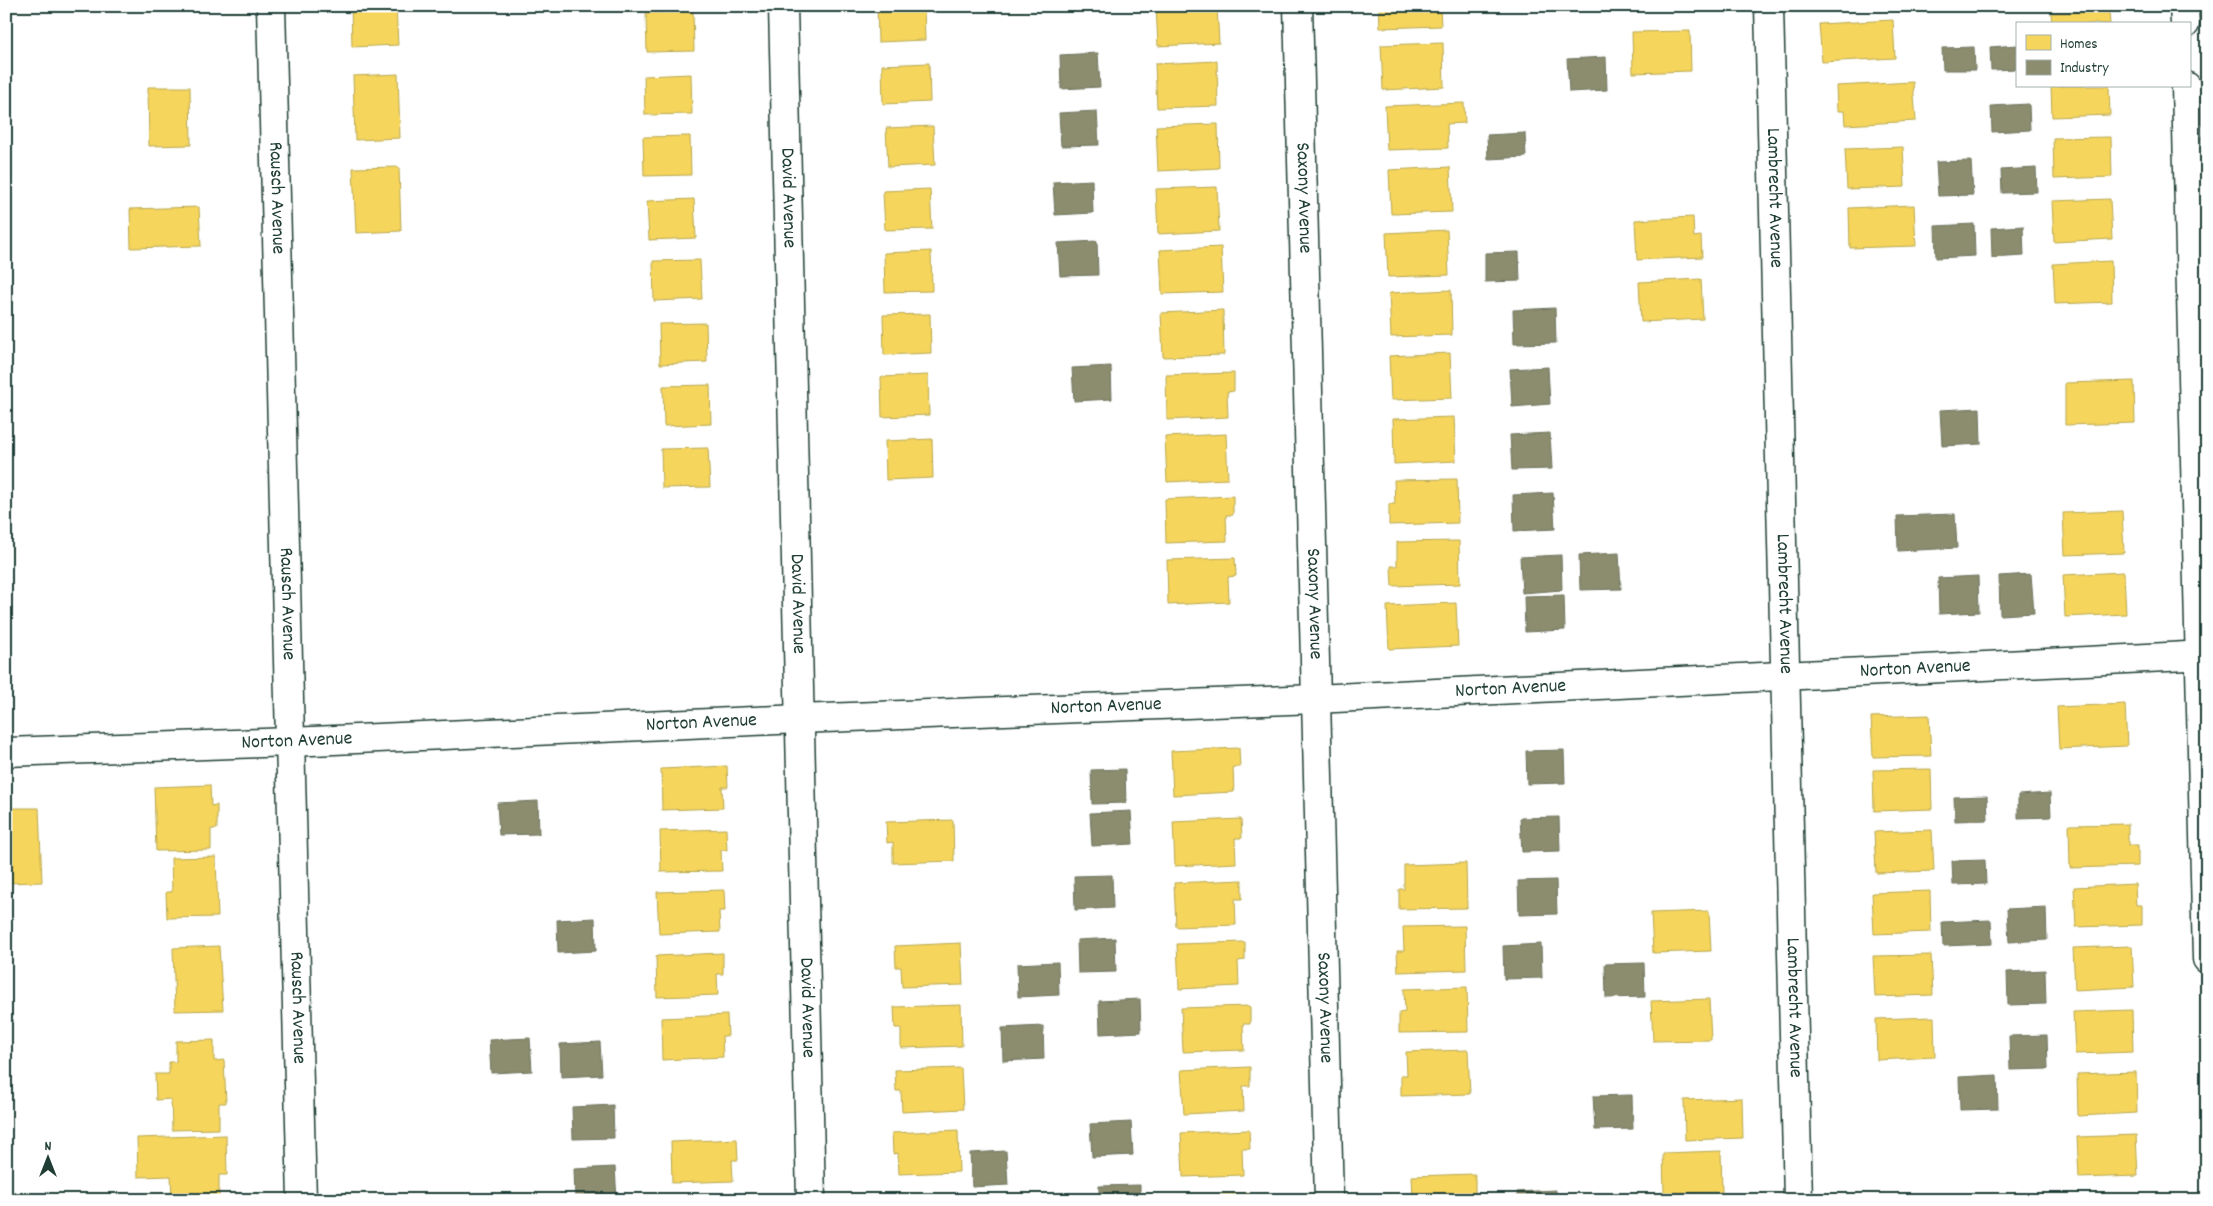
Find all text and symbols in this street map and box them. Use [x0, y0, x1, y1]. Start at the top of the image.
legend [2016, 22, 2190, 88]
text: Homes [2060, 34, 2098, 56]
text: Industry [2060, 58, 2109, 80]
street label: Lambrecht Avenue [1758, 128, 1789, 269]
street label: Rausch Avenue [261, 141, 291, 255]
street label: Saxony Avenue [1288, 142, 1318, 254]
street label: David Avenue [772, 147, 803, 249]
street label: Lambrecht Avenue [1768, 533, 1799, 674]
street label: Rausch Avenue [271, 547, 302, 661]
street label: Saxony Avenue [1298, 548, 1329, 660]
street label: David Avenue [782, 553, 812, 655]
street label: Norton Avenue [1859, 653, 1972, 686]
street label: Norton Avenue [1454, 673, 1567, 706]
street label: Norton Avenue [1050, 691, 1162, 723]
street label: Norton Avenue [645, 707, 758, 740]
street label: Norton Avenue [241, 725, 353, 758]
street label: Lambrecht Avenue [1778, 937, 1809, 1078]
street label: Rausch Avenue [282, 951, 312, 1065]
street label: Saxony Avenue [1309, 952, 1339, 1064]
street label: David Avenue [791, 957, 822, 1058]
north arrow [22, 1134, 72, 1184]
text: N [45, 1137, 52, 1157]

